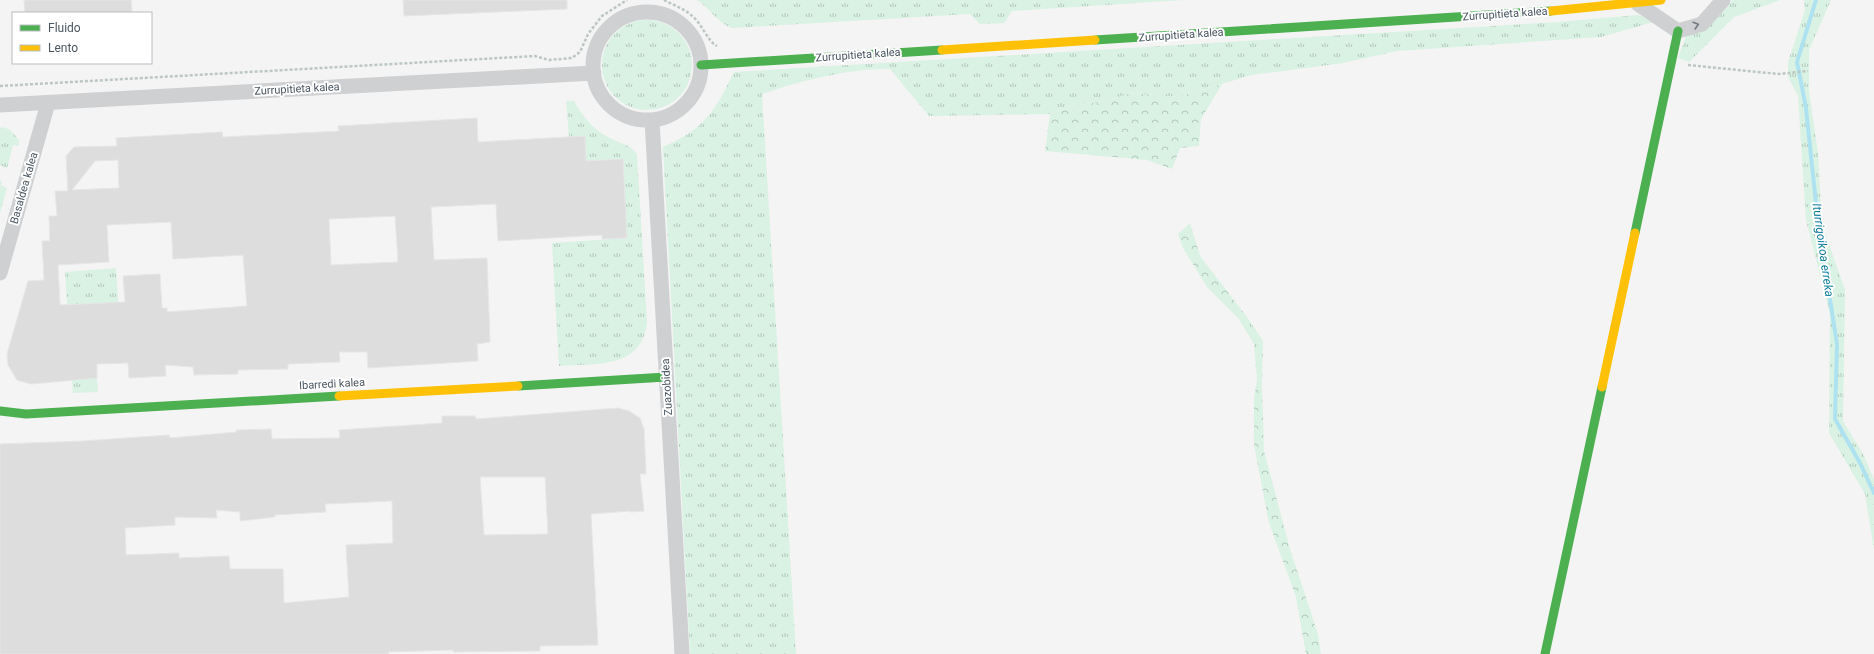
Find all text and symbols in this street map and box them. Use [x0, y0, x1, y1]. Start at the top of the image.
street label: Zurrupitieta kalea [1462, 5, 1548, 23]
legend [12, 12, 152, 64]
text: Fluido [48, 21, 81, 35]
one-way arrow [1692, 21, 1699, 30]
street label: Zurrupitieta kalea [1138, 26, 1224, 44]
text: Lento [48, 41, 78, 55]
street label: Zurrupitieta kalea [815, 46, 901, 64]
street label: Zurrupitieta kalea [254, 80, 340, 98]
street label: Basaldea kalea [8, 151, 40, 225]
water label: Iturrigoikoa erreka [1810, 202, 1836, 298]
street label: Zuazobidea [659, 358, 675, 416]
street label: Ibarredi kalea [299, 376, 365, 392]

